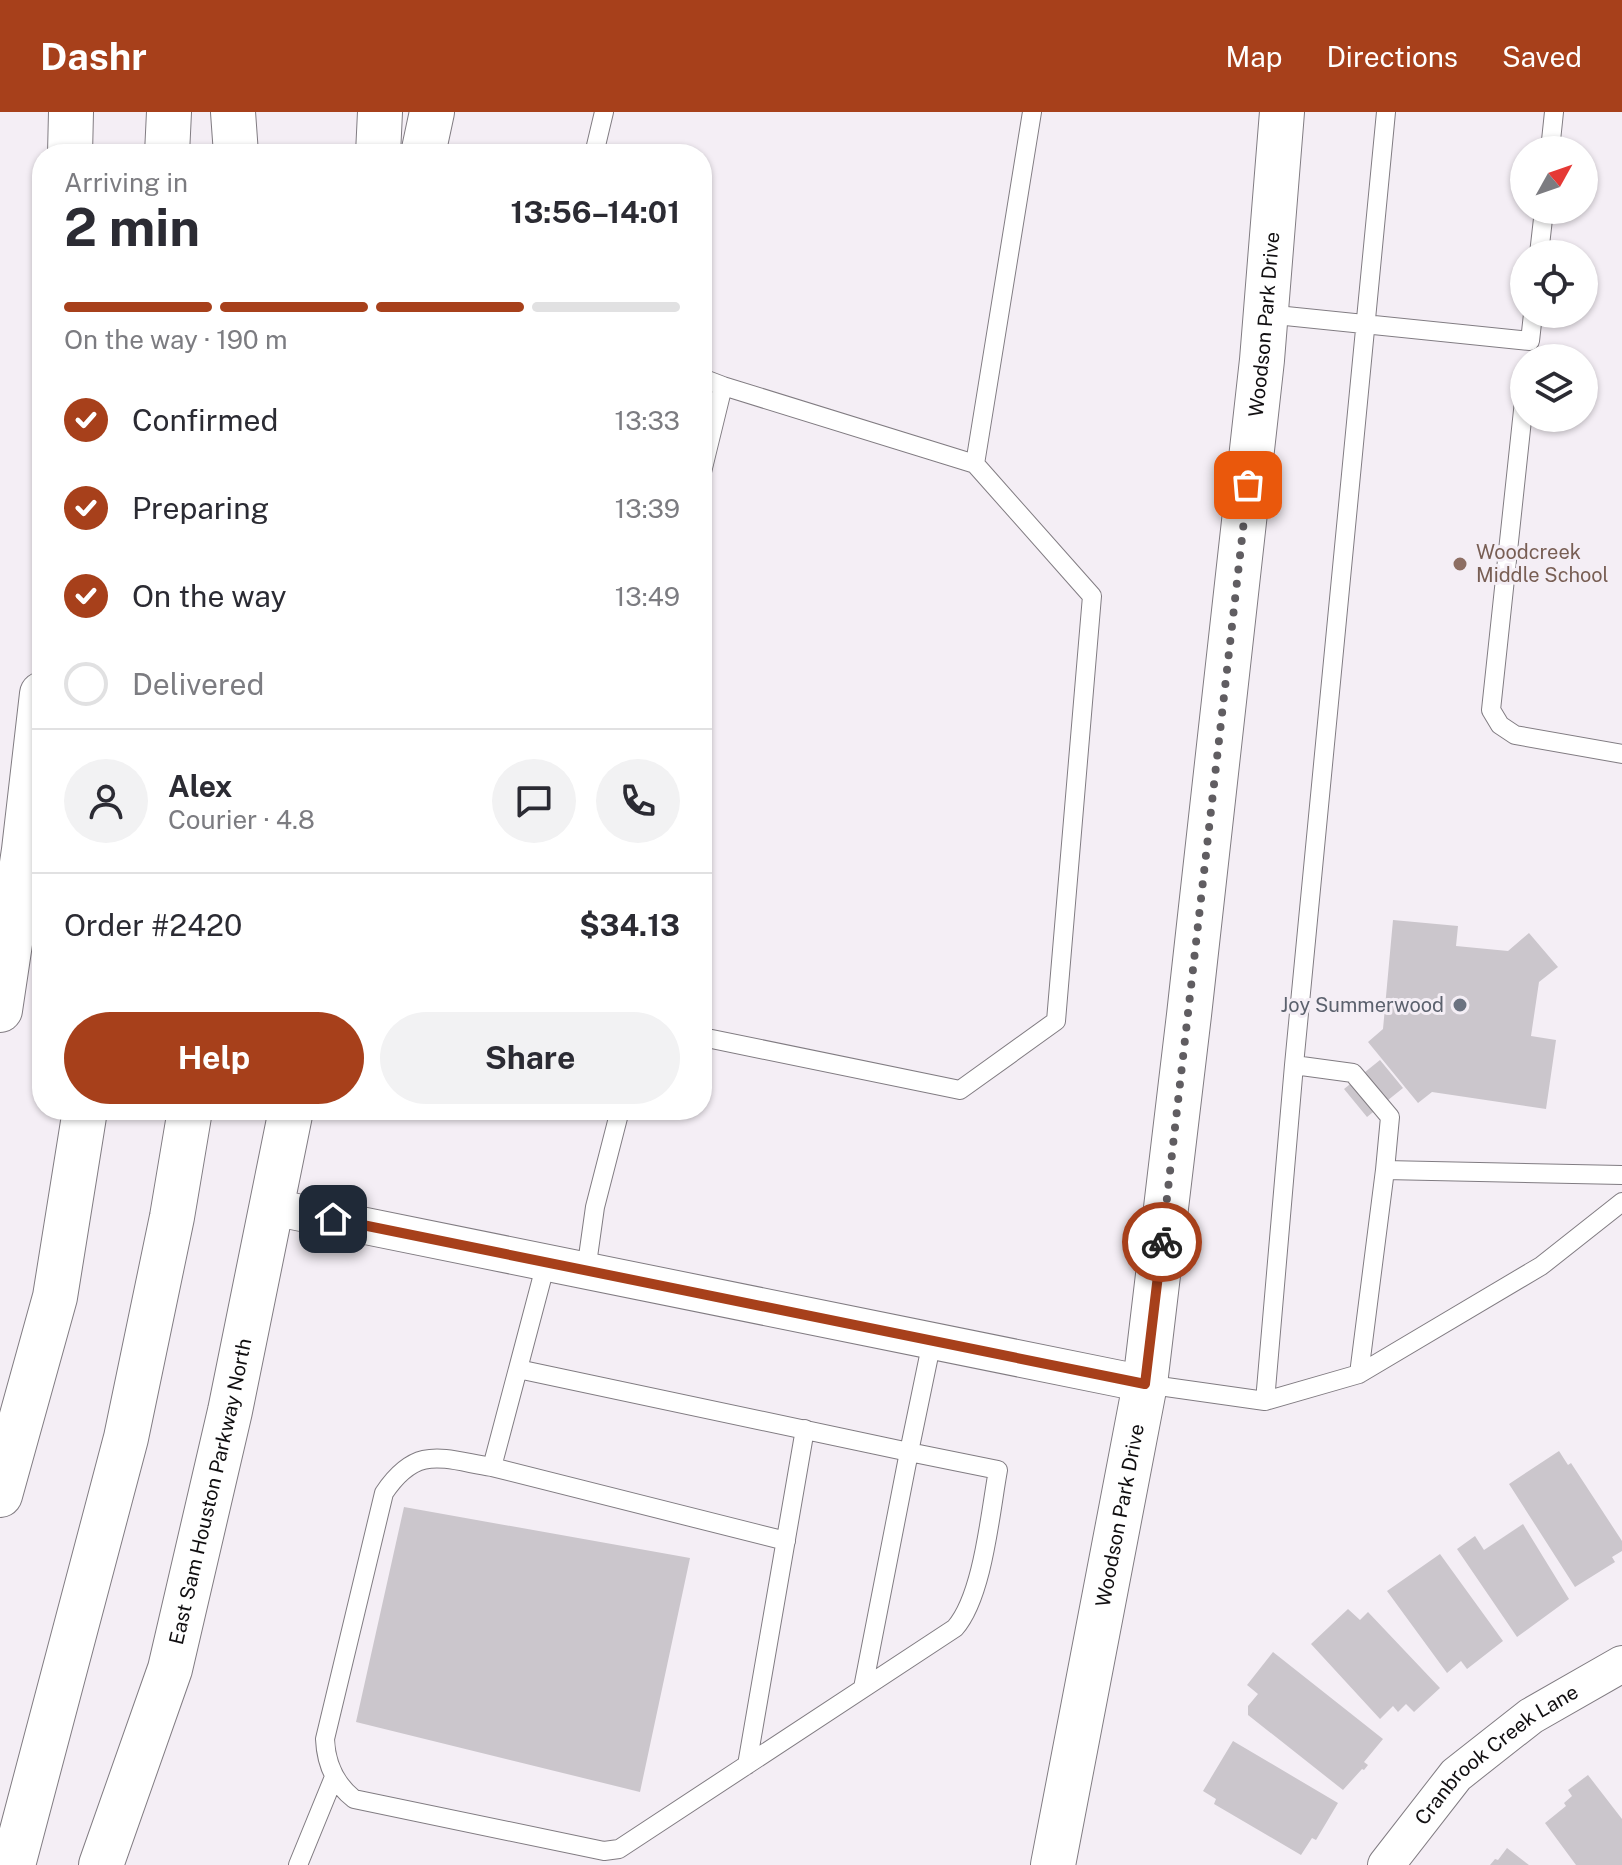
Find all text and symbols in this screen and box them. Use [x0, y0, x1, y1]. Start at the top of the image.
text: Dashr [40, 34, 147, 79]
text: Map [1226, 40, 1282, 73]
text: Directions [1326, 40, 1458, 73]
text: Saved [1502, 40, 1582, 73]
north arrow [1510, 136, 1598, 224]
map controls [1510, 136, 1598, 432]
text: Arriving in [64, 167, 188, 198]
text: 13:56–14:01 [511, 194, 680, 230]
text: 2 min [64, 197, 200, 258]
street label: Woodson Park Drive [1244, 231, 1284, 418]
button: locate [1510, 240, 1598, 328]
text: On the way · 190 m [64, 324, 288, 355]
button: layers [1510, 344, 1598, 432]
icon: check [64, 398, 108, 442]
text: Confirmed [132, 402, 278, 438]
text: 13:33 [615, 405, 680, 436]
pin [1214, 451, 1282, 519]
icon: bag [1226, 463, 1270, 507]
icon: check [64, 486, 108, 530]
text: Preparing [132, 490, 269, 526]
text: 13:39 [615, 493, 680, 524]
place label: Woodcreek Middle School [1476, 540, 1609, 587]
marker: Woodcreek Middle School [1451, 555, 1469, 573]
icon: check [64, 574, 108, 618]
text: On the way [132, 578, 286, 614]
text: 13:49 [615, 581, 680, 612]
text: Delivered [132, 666, 264, 702]
button: person [64, 759, 148, 843]
button: chat [492, 759, 576, 843]
button: phone [596, 759, 680, 843]
text: Alex [168, 768, 232, 804]
text: Courier · 4.8 [168, 804, 315, 835]
text: Order #2420 [64, 907, 242, 943]
text: $34.13 [579, 907, 680, 943]
place label: Joy Summerwood [1280, 993, 1444, 1017]
marker: Joy Summerwood [1451, 996, 1469, 1014]
button: Help [64, 1012, 364, 1104]
button: Share [380, 1012, 680, 1104]
pin [299, 1185, 367, 1253]
icon: home [311, 1197, 355, 1241]
courier [1122, 1202, 1202, 1282]
icon: bike [1140, 1220, 1184, 1264]
street label: East Sam Houston Parkway North [164, 1336, 256, 1647]
street label: Woodson Park Drive [1091, 1422, 1149, 1609]
street label: Cranbrook Creek Lane [1410, 1680, 1582, 1830]

